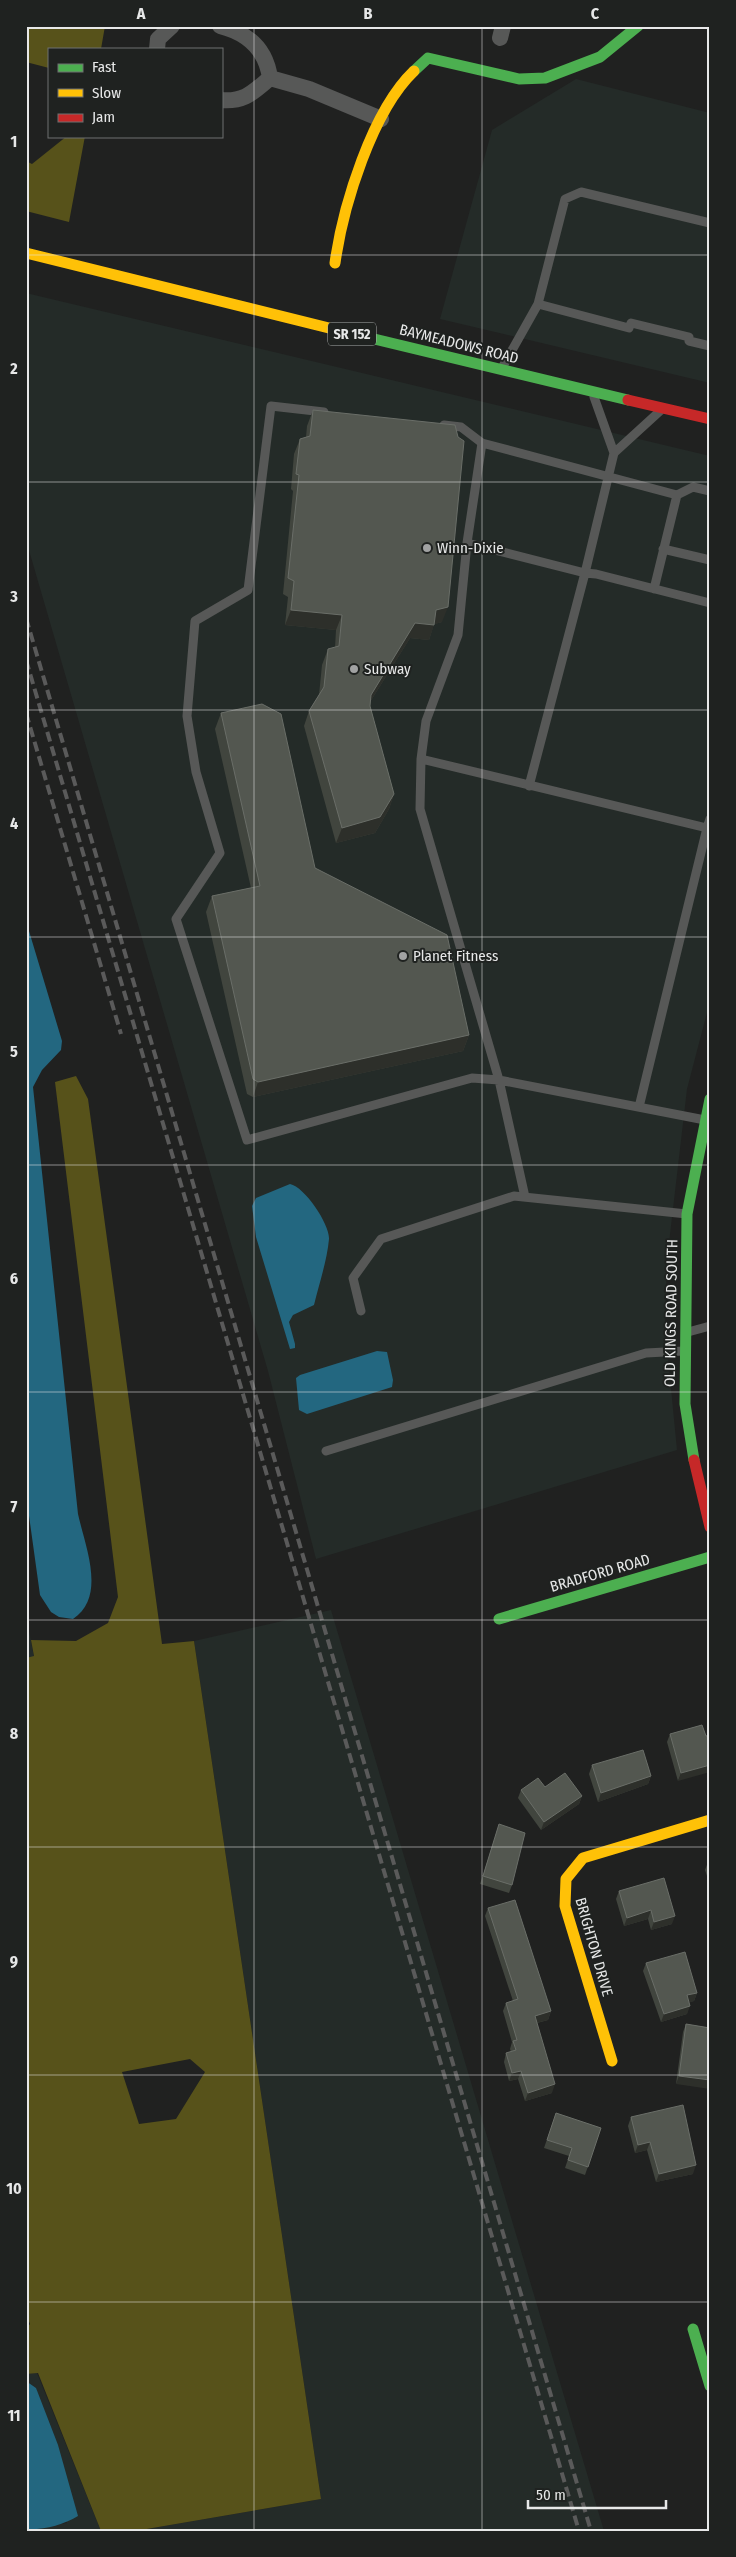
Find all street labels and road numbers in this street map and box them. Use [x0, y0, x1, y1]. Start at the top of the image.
street label: BAYMEADOWS ROAD [398, 320, 520, 368]
road number: SR 152 [328, 322, 376, 346]
street label: OLD KINGS ROAD SOUTH [661, 1239, 681, 1387]
street label: BRADFORD ROAD [548, 1550, 652, 1596]
street label: BRIGHTON DRIVE [571, 1896, 617, 1998]

